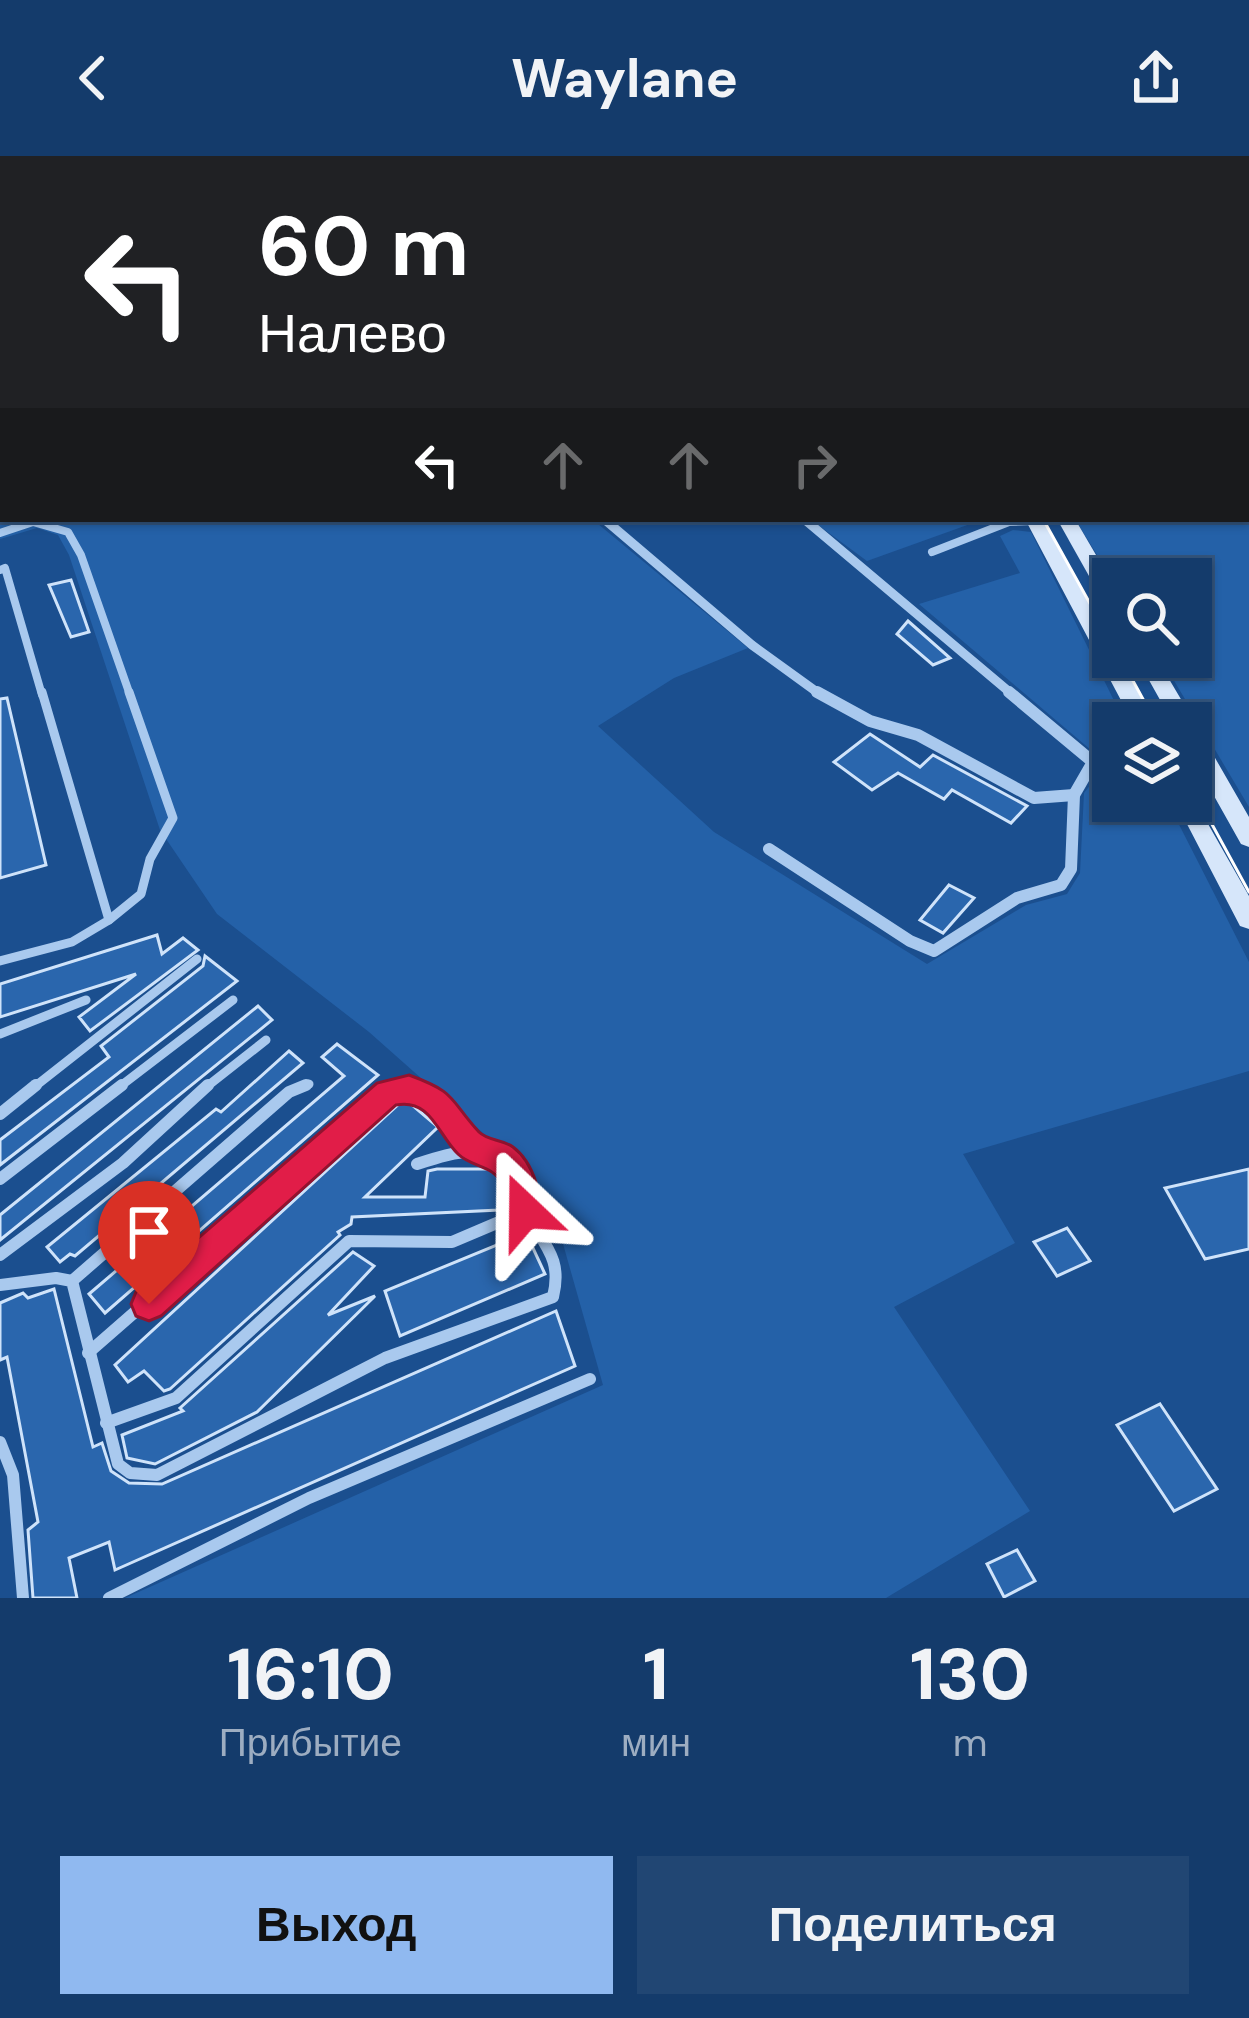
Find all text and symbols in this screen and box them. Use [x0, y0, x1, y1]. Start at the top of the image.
text: Waylane [511, 43, 738, 114]
icon: back [60, 45, 126, 111]
icon: share [1123, 45, 1189, 111]
text: 60 m [258, 192, 469, 301]
icon: left [60, 204, 216, 360]
text: Налево [258, 298, 447, 369]
icon: left [404, 432, 470, 498]
icon: ahead [530, 432, 596, 498]
icon: ahead [656, 432, 722, 498]
icon: right [782, 432, 848, 498]
map controls [1092, 558, 1212, 822]
button: search [1092, 558, 1212, 678]
button: layers [1092, 702, 1212, 822]
position arrow [462, 1148, 588, 1274]
pin [98, 1181, 200, 1304]
icon: arrive [116, 1199, 182, 1265]
text: 16:10 [227, 1628, 394, 1721]
text: 1 [643, 1628, 669, 1721]
text: 130 [910, 1628, 1030, 1721]
text: Прибытие [219, 1717, 402, 1768]
text: мин [621, 1717, 691, 1768]
text: m [953, 1717, 987, 1768]
button: Выход [60, 1856, 613, 1994]
button: Поделиться [637, 1856, 1189, 1994]

